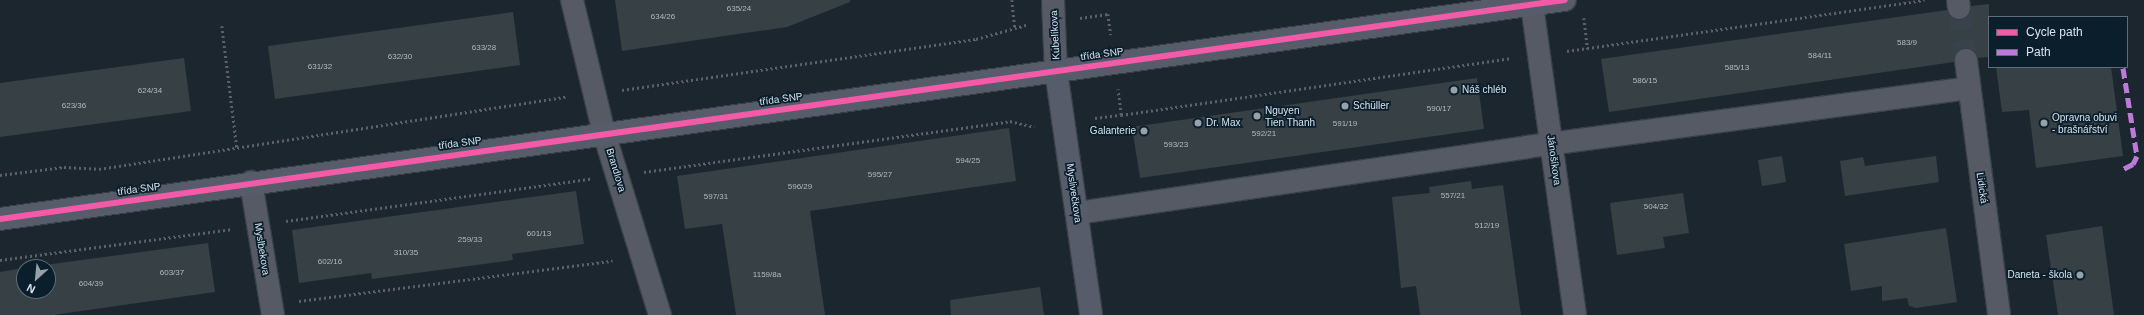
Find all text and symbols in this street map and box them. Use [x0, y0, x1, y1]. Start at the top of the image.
house number: 635/24 [727, 4, 751, 14]
street label: Kubelíkova [1048, 10, 1062, 60]
house number: 634/26 [651, 12, 675, 22]
legend [1988, 16, 2128, 68]
text: Cycle path [2026, 25, 2083, 39]
house number: 583/9 [1897, 38, 1917, 48]
house number: 633/28 [472, 43, 496, 53]
street label: třída SNP [1080, 45, 1124, 63]
text: Path [2026, 45, 2051, 59]
house number: 584/11 [1808, 51, 1832, 61]
house number: 632/30 [388, 52, 412, 62]
house number: 631/32 [308, 62, 332, 72]
house number: 585/13 [1725, 63, 1749, 73]
house number: 586/15 [1633, 76, 1657, 86]
place label: Náš chléb [1462, 84, 1506, 96]
marker: Náš chléb [1449, 85, 1459, 95]
house number: 624/34 [138, 86, 162, 96]
street label: třída SNP [759, 90, 803, 108]
place label: Schüller [1353, 100, 1389, 112]
house number: 623/36 [62, 101, 86, 111]
marker: Schüller [1340, 101, 1350, 111]
place label: Nguyen Tien Thanh [1265, 104, 1315, 128]
house number: 590/17 [1427, 104, 1451, 114]
marker: Nguyen Tien Thanh [1252, 111, 1262, 121]
place label: Opravna obuvi - brašnářství [2052, 111, 2117, 134]
place label: Dr. Max [1206, 117, 1240, 129]
marker: Dr. Max [1193, 118, 1203, 128]
marker: Opravna obuvi - brašnářství [2039, 118, 2049, 128]
house number: 591/19 [1333, 119, 1357, 129]
place label: Galanterie [1090, 125, 1136, 137]
marker: Galanterie [1139, 126, 1149, 136]
house number: 592/21 [1252, 129, 1276, 139]
street label: třída SNP [438, 134, 482, 152]
street label: Jánošíkova [1545, 134, 1563, 186]
house number: 593/23 [1164, 140, 1188, 150]
street label: Brandlova [604, 147, 628, 193]
house number: 594/25 [956, 156, 980, 166]
street label: Myslivečkova [1064, 163, 1084, 223]
house number: 595/27 [868, 170, 892, 180]
street label: Lidická [1974, 172, 1990, 204]
street label: třída SNP [117, 180, 161, 198]
house number: 596/29 [788, 182, 812, 192]
house number: 557/21 [1441, 191, 1465, 201]
house number: 597/31 [704, 192, 728, 202]
house number: 504/32 [1644, 202, 1668, 212]
house number: 512/19 [1475, 221, 1499, 231]
street label: Myslbekova [252, 222, 272, 276]
house number: 601/13 [527, 229, 551, 239]
house number: 259/33 [458, 235, 482, 245]
house number: 310/35 [394, 248, 418, 258]
house number: 602/16 [318, 257, 342, 267]
north arrow [16, 259, 56, 299]
house number: 603/37 [160, 268, 184, 278]
place label: Daneta - škola [2008, 269, 2072, 281]
house number: 1159/8a [753, 270, 781, 280]
marker: Daneta - škola [2075, 270, 2085, 280]
house number: 604/39 [79, 279, 103, 289]
text: N [25, 282, 37, 296]

